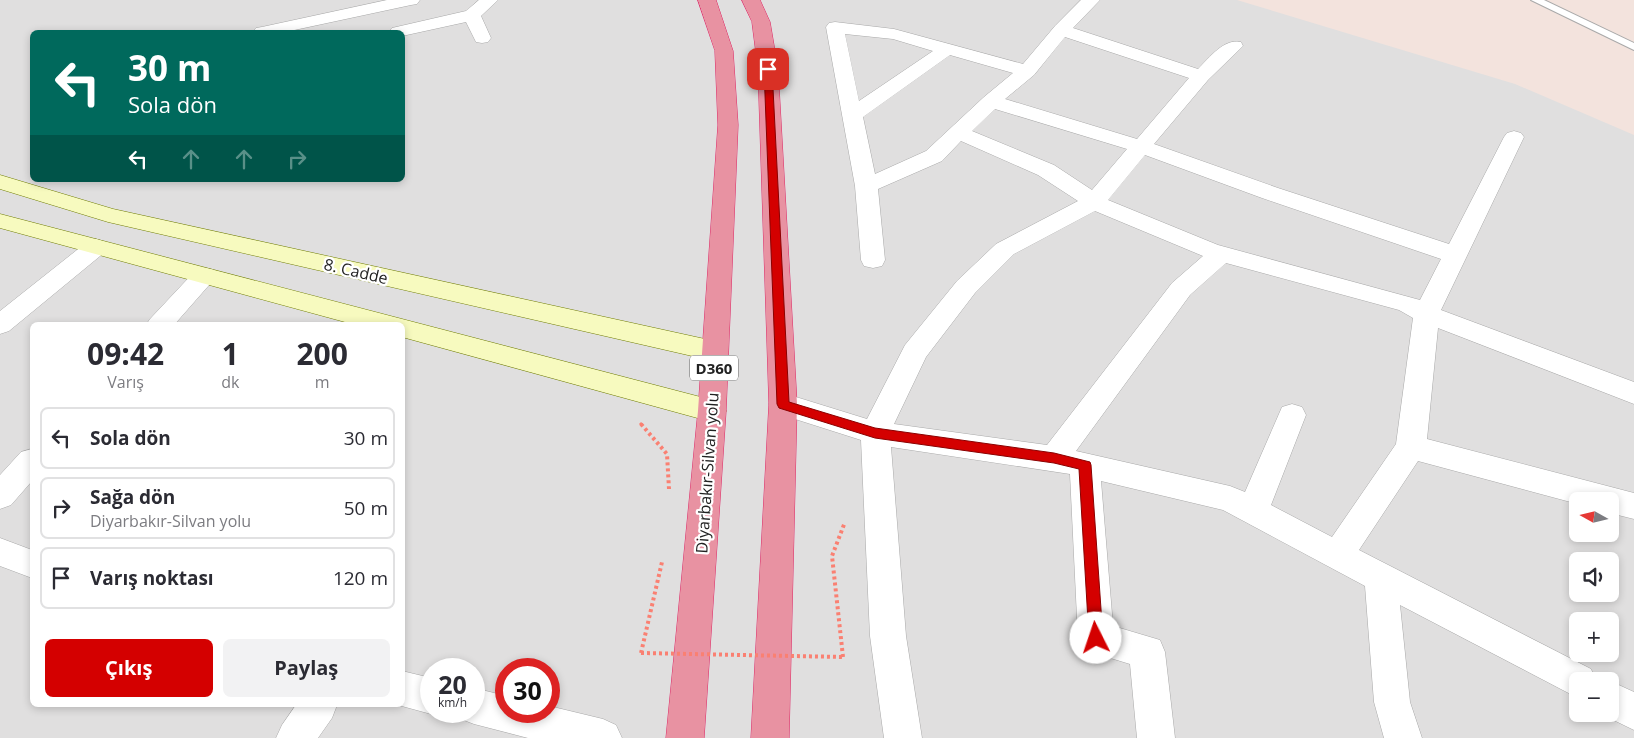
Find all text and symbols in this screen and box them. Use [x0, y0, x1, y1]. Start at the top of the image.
text: 30 m [128, 44, 211, 91]
pin [747, 48, 789, 90]
icon: left [45, 50, 110, 115]
icon: arrive [754, 55, 782, 83]
text: Sola dön [128, 89, 217, 119]
icon: left [124, 145, 152, 173]
icon: ahead [177, 145, 205, 173]
icon: ahead [230, 145, 258, 173]
icon: right [283, 145, 311, 173]
street label: 8. Cadde [322, 253, 390, 289]
text: 09:42 [87, 333, 164, 374]
text: 1 [222, 333, 239, 374]
text: 200 [296, 333, 348, 374]
road number: D360 [690, 356, 738, 380]
text: Varış [107, 371, 144, 393]
text: dk [221, 371, 239, 393]
text: m [315, 371, 330, 393]
street label: Diyarbakır-Silvan yolu [690, 392, 724, 554]
icon: left [47, 424, 75, 452]
text: Sola dön [90, 425, 171, 451]
text: 30 m [344, 425, 388, 451]
text: Sağa dön [90, 484, 175, 510]
north arrow [1569, 492, 1619, 542]
map controls [1569, 492, 1619, 722]
icon: right [47, 494, 75, 522]
text: 50 m [344, 495, 388, 521]
text: Diyarbakır-Silvan yolu [90, 510, 251, 532]
button: sound [1569, 552, 1619, 602]
icon: arrive [47, 564, 75, 592]
text: Varış noktası [90, 565, 214, 591]
text: 120 m [333, 565, 388, 591]
position arrow [1069, 611, 1121, 663]
button: + [1569, 612, 1619, 662]
button: Çıkış [45, 639, 213, 697]
button: Paylaş [223, 639, 390, 697]
speed limit sign: 30 [495, 658, 560, 723]
text: 20 [438, 667, 467, 701]
button: − [1569, 672, 1619, 722]
text: km/h [438, 694, 467, 711]

